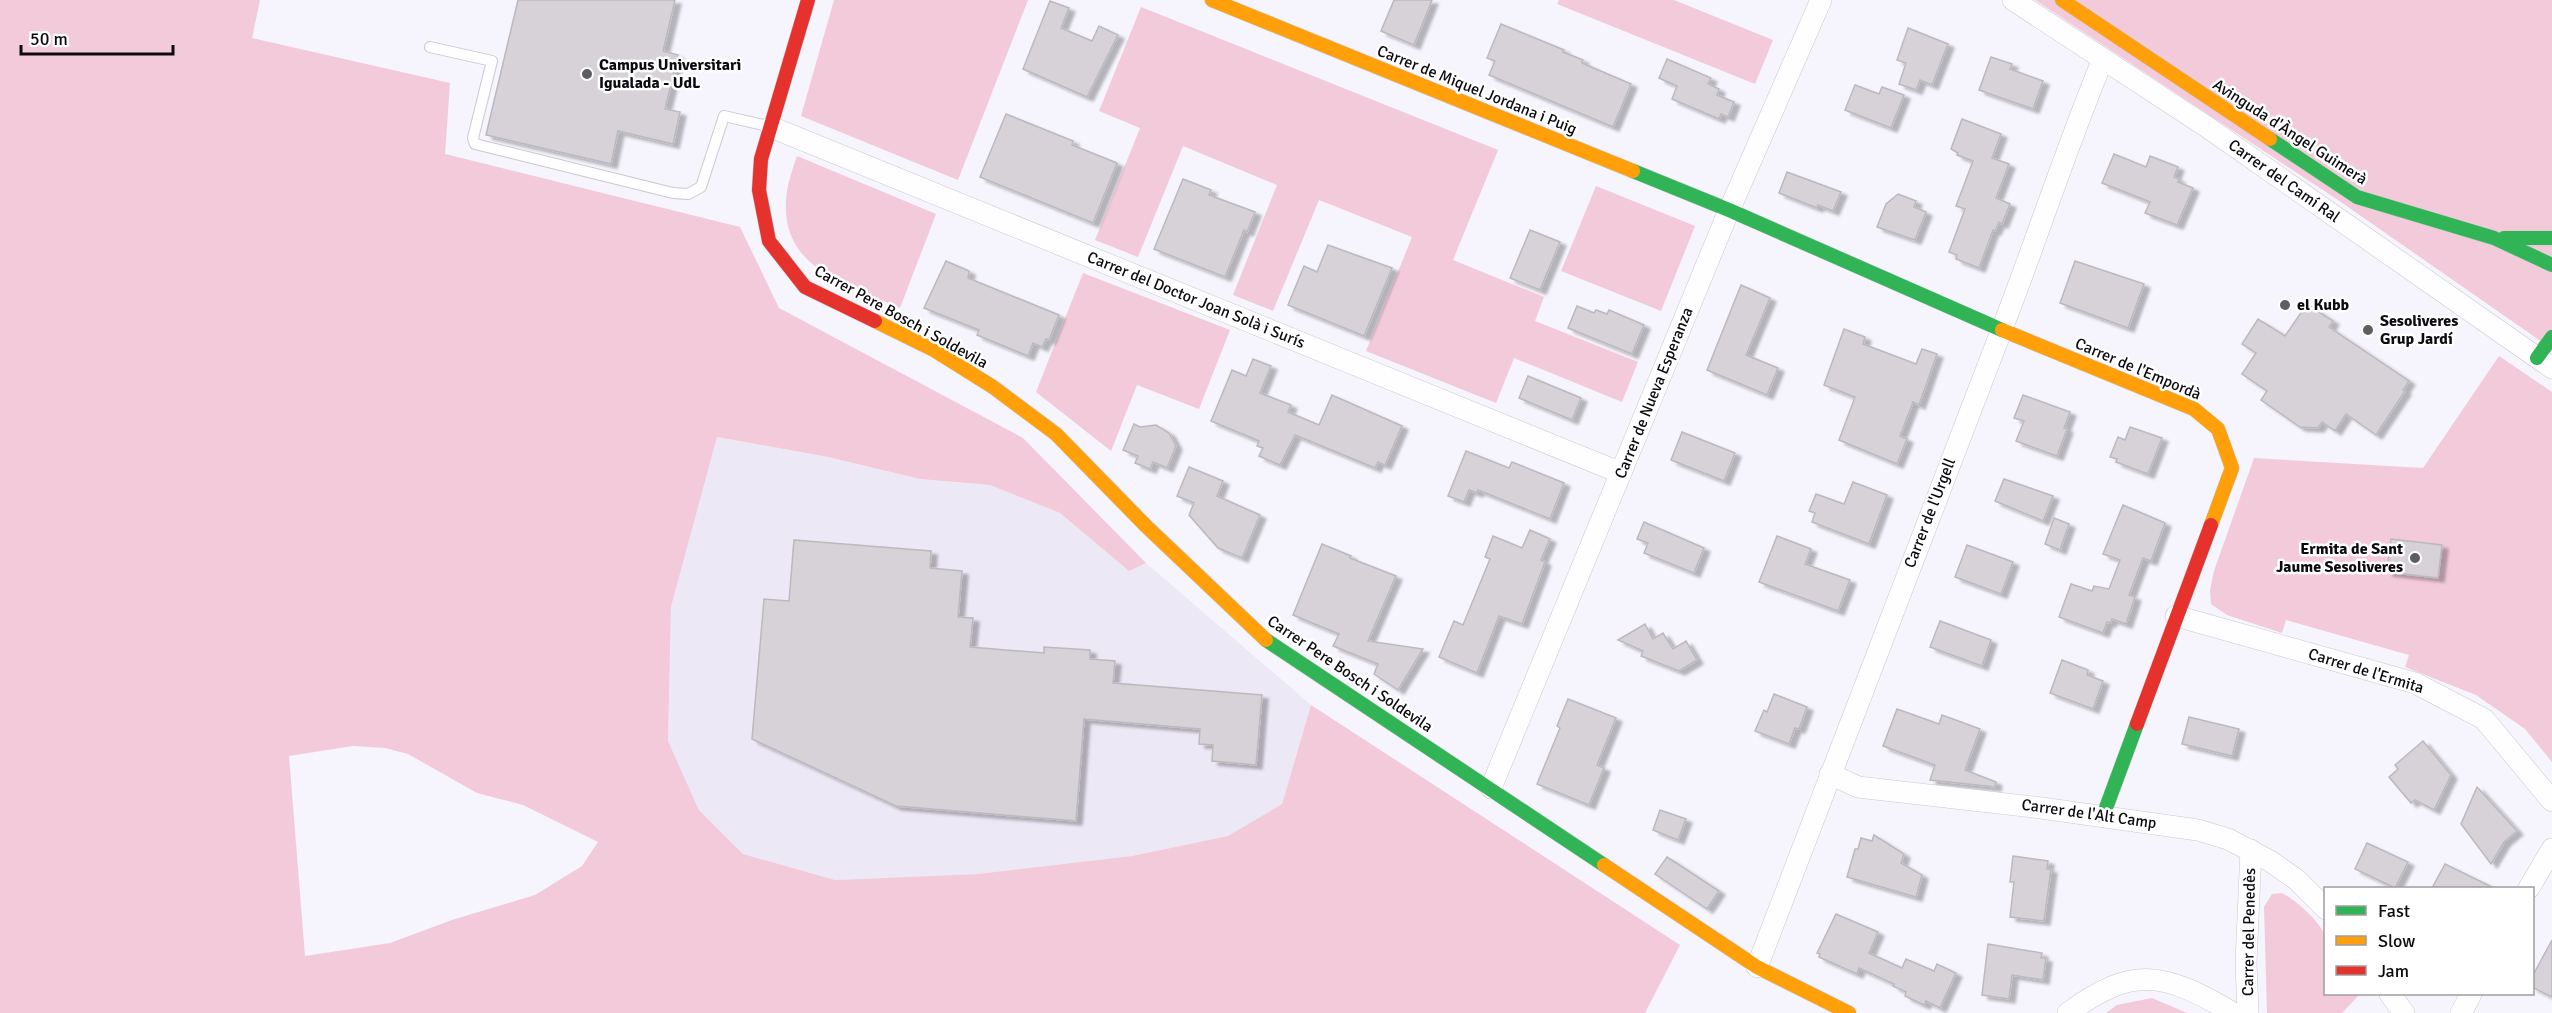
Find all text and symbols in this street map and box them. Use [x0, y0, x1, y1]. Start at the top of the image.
scale bar [21, 18, 172, 56]
text: 50 m [30, 28, 68, 50]
street label: Carrer de Miquel Jordana i Puig [1374, 41, 1580, 139]
place label: Campus Universitari Igualada - UdL [599, 55, 741, 93]
marker: Campus Universitari Igualada - UdL [580, 67, 594, 81]
street label: Avinguda d'Àngel Guimerà [2209, 75, 2371, 189]
street label: Carrer del Camí Ral [2224, 135, 2344, 227]
street label: Carrer del Doctor Joan Solà i Surís [1084, 247, 1308, 353]
street label: Carrer Pere Bosch i Soldevila [811, 261, 991, 373]
place label: el Kubb [2297, 295, 2349, 315]
marker: el Kubb [2278, 298, 2292, 312]
street label: Carrer de Nueva Esperanza [1610, 304, 1698, 482]
place label: Sesoliveres Grup Jardí [2380, 311, 2458, 349]
marker: Sesoliveres Grup Jardí [2361, 323, 2375, 337]
street label: Carrer de l'Empordà [2072, 333, 2204, 405]
street label: Carrer de l'Urgell [1900, 455, 1960, 571]
place label: Ermita de Sant Jaume Sesoliveres [2276, 539, 2403, 577]
marker: Ermita de Sant Jaume Sesoliveres [2408, 551, 2422, 565]
street label: Carrer Pere Bosch i Soldevila [1263, 611, 1437, 737]
street label: Carrer de l'Ermita [2306, 644, 2426, 698]
street label: Carrer de l'Alt Camp [2020, 795, 2158, 833]
street label: Carrer del Penedès [2238, 868, 2260, 996]
legend [2324, 887, 2534, 995]
text: Fast [2378, 900, 2410, 922]
text: Slow [2378, 930, 2415, 952]
text: Jam [2378, 960, 2409, 982]

